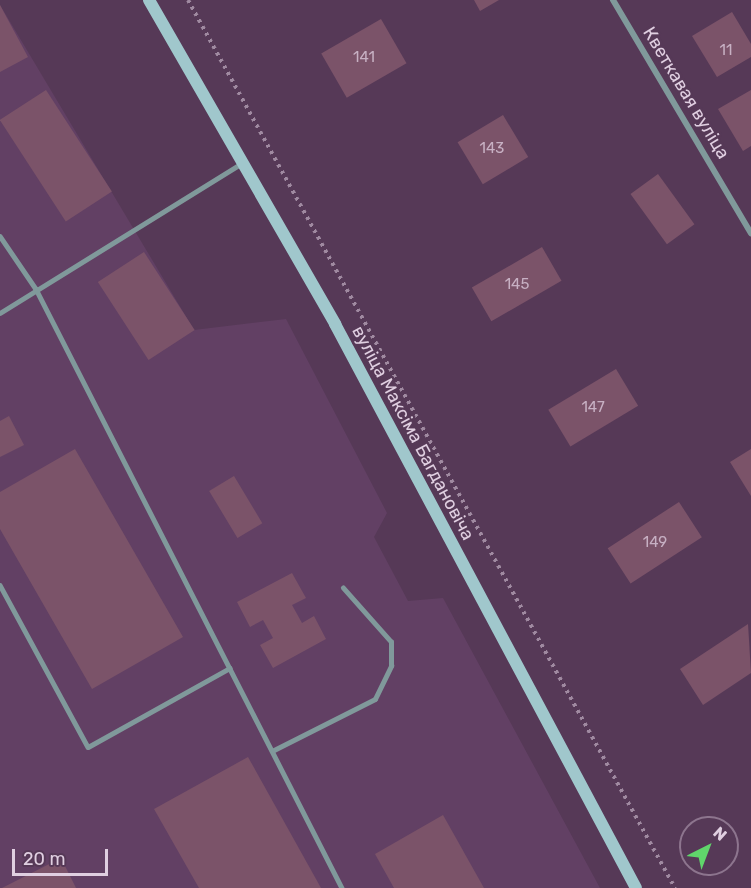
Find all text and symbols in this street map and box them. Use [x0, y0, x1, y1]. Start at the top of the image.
street label: Кветкавая вуліца [638, 23, 734, 163]
house number: 11 [720, 42, 732, 60]
house number: 141 [353, 49, 375, 67]
house number: 143 [480, 140, 504, 158]
house number: 145 [505, 276, 529, 294]
street label: вуліца Максіма Багдановіча [347, 322, 479, 544]
house number: 147 [581, 399, 605, 417]
house number: 149 [643, 534, 667, 552]
north arrow [679, 816, 739, 876]
text: N [709, 823, 731, 845]
scale bar [15, 837, 111, 875]
text: 20 m [23, 848, 65, 870]

